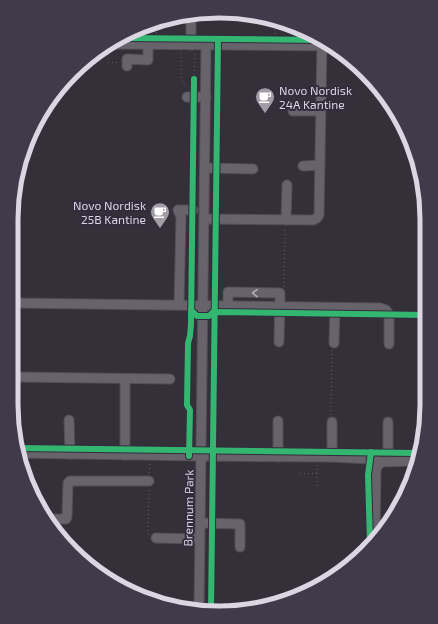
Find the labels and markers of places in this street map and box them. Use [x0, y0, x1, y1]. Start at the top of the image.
place label: Novo Nordisk 24A Kantine [279, 83, 352, 111]
cafe icon: Novo Nordisk 24A Kantine [254, 86, 276, 114]
place label: Novo Nordisk 25B Kantine [73, 198, 146, 226]
cafe icon: Novo Nordisk 25B Kantine [149, 201, 171, 229]

